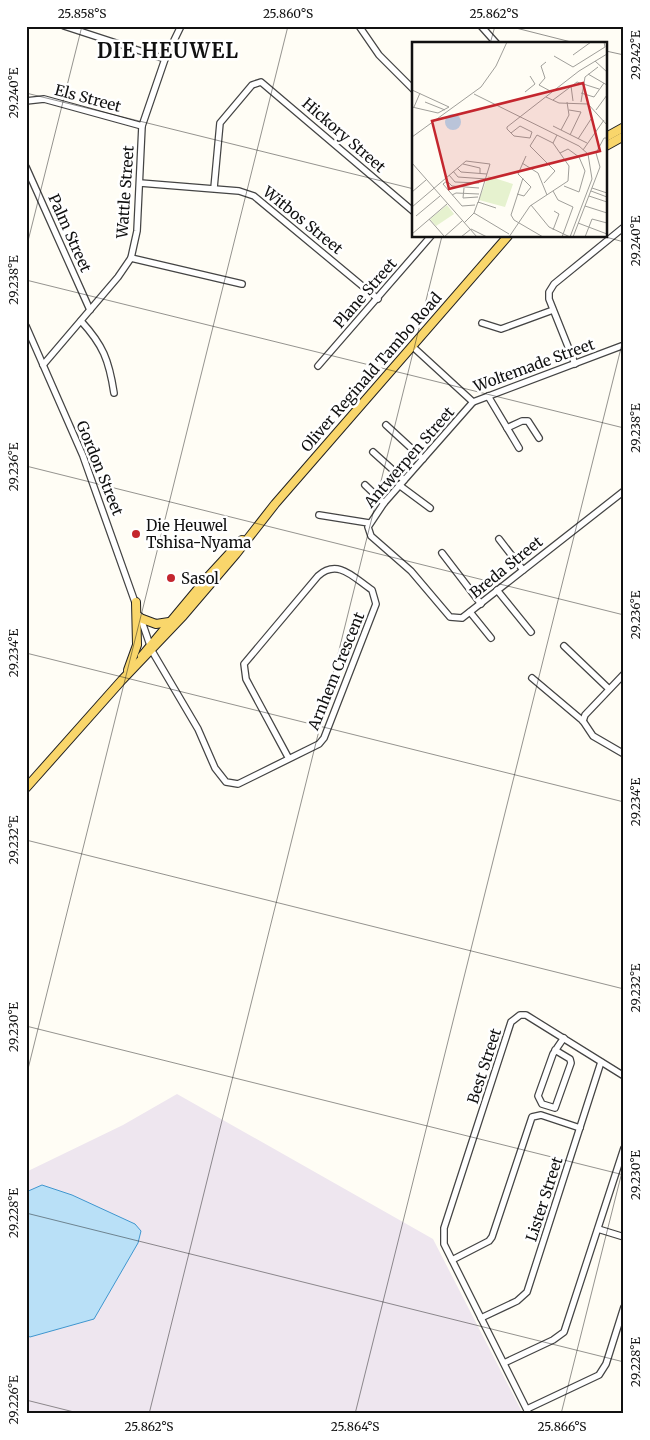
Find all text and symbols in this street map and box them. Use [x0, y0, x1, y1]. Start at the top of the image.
text: 25.858°S [58, 6, 106, 21]
text: 25.860°S [263, 6, 313, 21]
text: 25.862°S [470, 6, 518, 21]
text: 29.242°E [628, 30, 643, 80]
district label: DIE HEUWEL [97, 38, 239, 63]
inset map [412, 42, 608, 238]
text: 29.240°E [6, 67, 21, 118]
street label: Els Street [53, 80, 124, 116]
street label: Hickory Street [298, 94, 390, 176]
street label: Wattle Street [112, 145, 138, 240]
street label: Witbos Street [258, 181, 347, 258]
street label: Palm Street [44, 191, 96, 275]
text: 29.240°E [628, 215, 643, 266]
street label: Plane Street [329, 254, 401, 332]
text: 29.238°E [6, 255, 21, 305]
street label: Oliver Reginald Tambo Road [297, 288, 445, 456]
street label: Woltemade Street [470, 334, 597, 396]
street label: Antwerpen Street [359, 403, 458, 512]
text: 29.238°E [628, 403, 643, 453]
street label: Gordon Street [72, 418, 128, 518]
text: 29.236°E [6, 442, 21, 491]
place label: Die Heuwel Tshisa-Nyama [146, 516, 251, 552]
marker: Die Heuwel Tshisa-Nyama [130, 528, 142, 540]
street label: Breda Street [466, 532, 546, 602]
place label: Sasol [181, 569, 219, 588]
marker: Sasol [165, 572, 177, 584]
text: 29.236°E [628, 590, 643, 639]
street label: Arnhem Crescent [303, 609, 368, 734]
text: 29.234°E [6, 628, 21, 677]
text: 29.234°E [628, 777, 643, 826]
text: 29.232°E [6, 815, 21, 864]
text: 29.232°E [628, 963, 643, 1012]
text: 29.230°E [6, 1002, 21, 1052]
street label: Best Street [463, 1026, 505, 1106]
text: 29.230°E [628, 1150, 643, 1200]
street label: Lister Street [521, 1154, 567, 1244]
text: 29.228°E [6, 1188, 21, 1238]
text: 29.228°E [628, 1337, 643, 1387]
text: 29.226°E [6, 1375, 21, 1424]
text: 25.862°S [125, 1419, 173, 1434]
text: 25.864°S [331, 1419, 379, 1434]
text: 25.866°S [538, 1419, 586, 1434]

